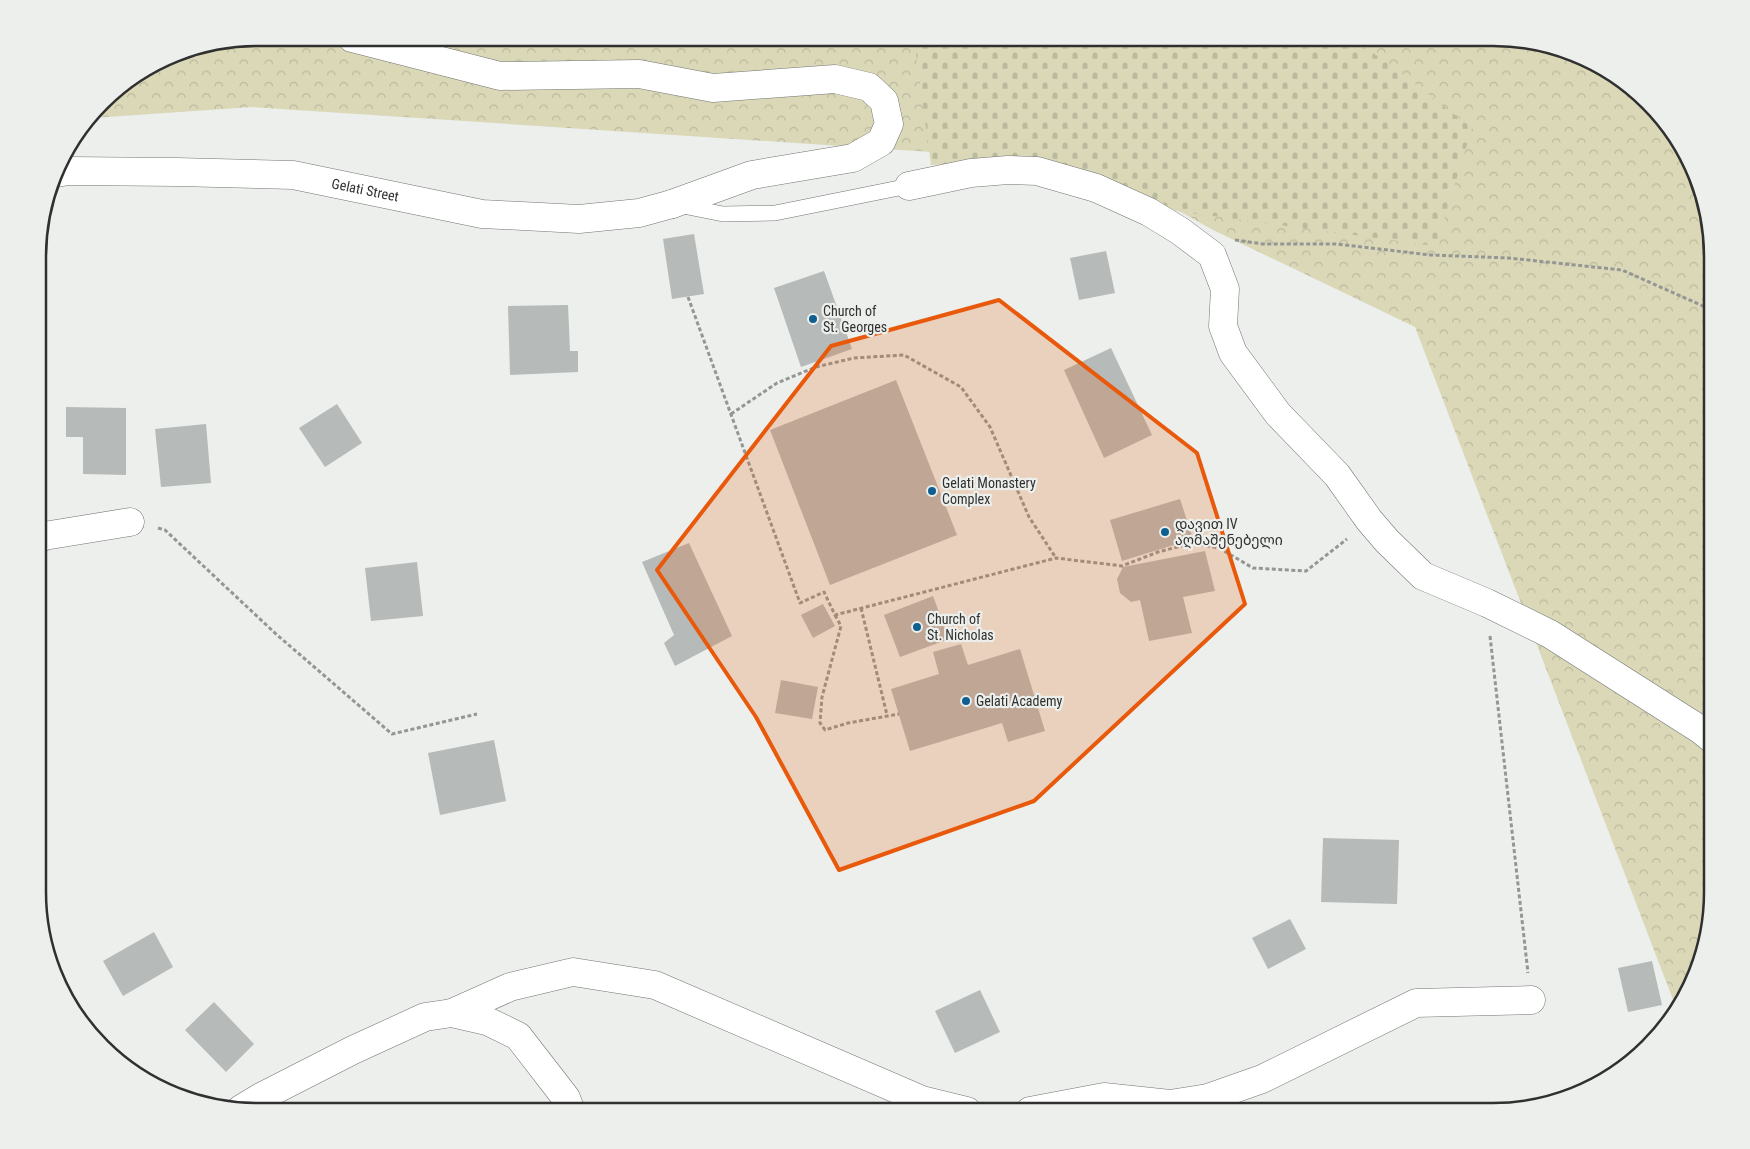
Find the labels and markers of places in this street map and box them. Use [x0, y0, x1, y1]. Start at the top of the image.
place label: Church of St. Georges [823, 303, 887, 335]
marker: Church of St. Georges [807, 313, 819, 325]
place label: Gelati Monastery Complex [942, 475, 1036, 507]
marker: Gelati Monastery Complex [926, 485, 938, 497]
place label: დავით IV აღმაშენებელი [1175, 516, 1283, 549]
marker: დავით IV აღმაშენებელი [1159, 526, 1171, 538]
place label: Church of St. Nicholas [927, 611, 994, 643]
marker: Church of St. Nicholas [911, 621, 923, 633]
place label: Gelati Academy [976, 693, 1063, 709]
marker: Gelati Academy [960, 695, 972, 707]

